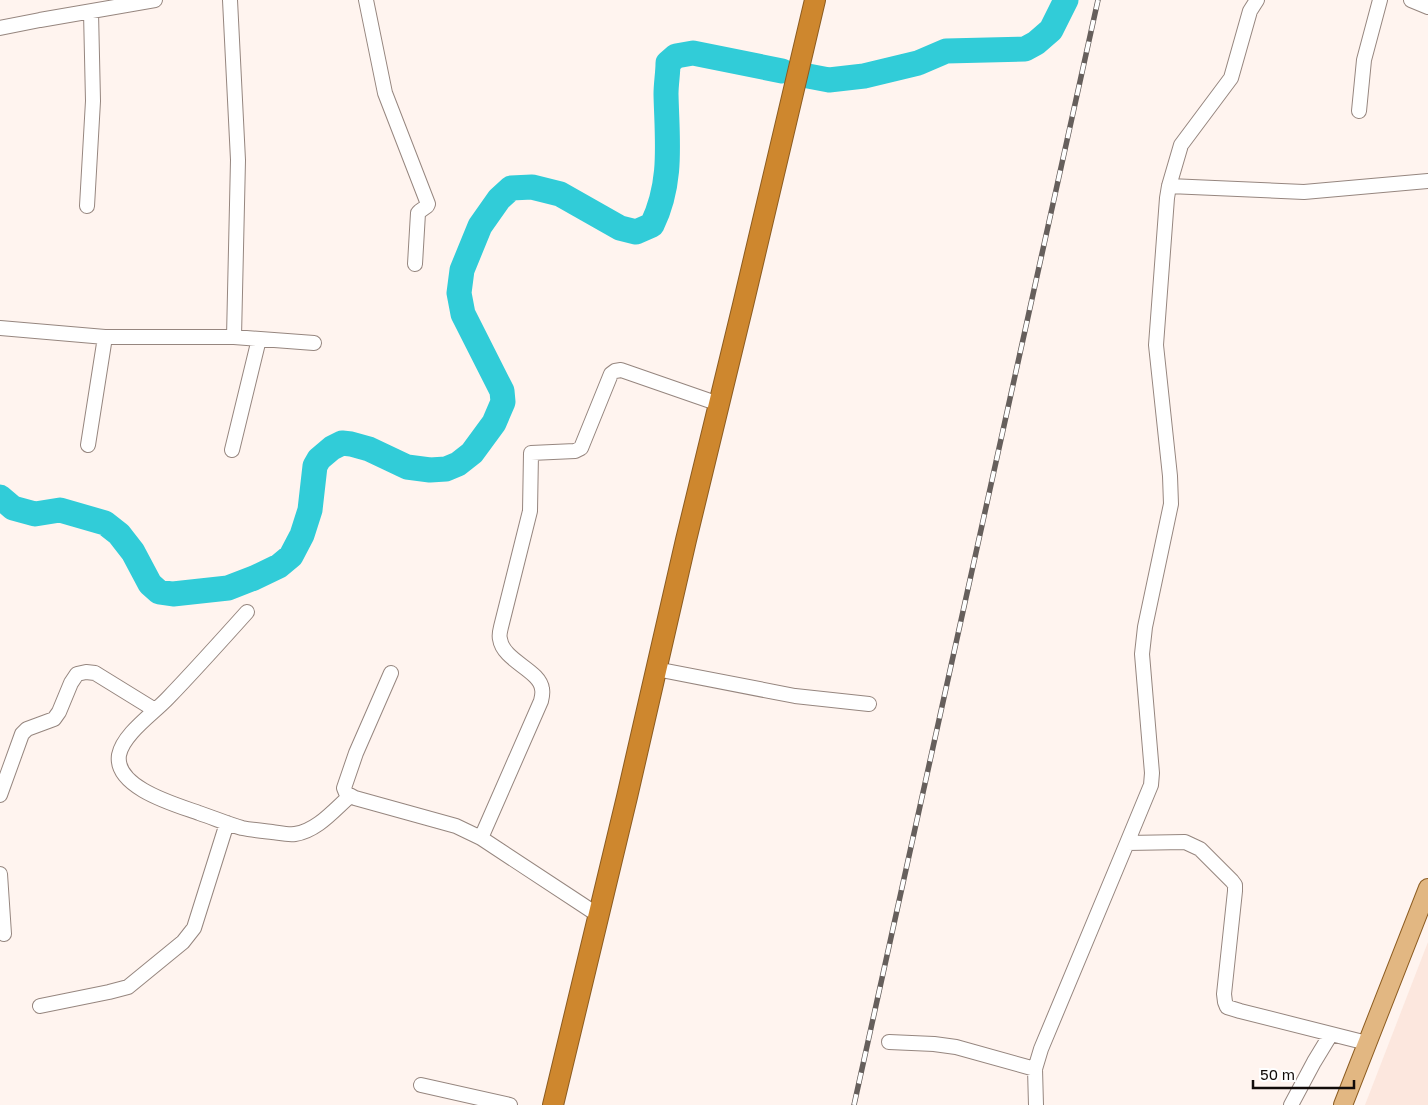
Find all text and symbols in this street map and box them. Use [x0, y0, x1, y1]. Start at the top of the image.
scale bar [1253, 1058, 1354, 1090]
text: 50 m [1260, 1065, 1295, 1083]

